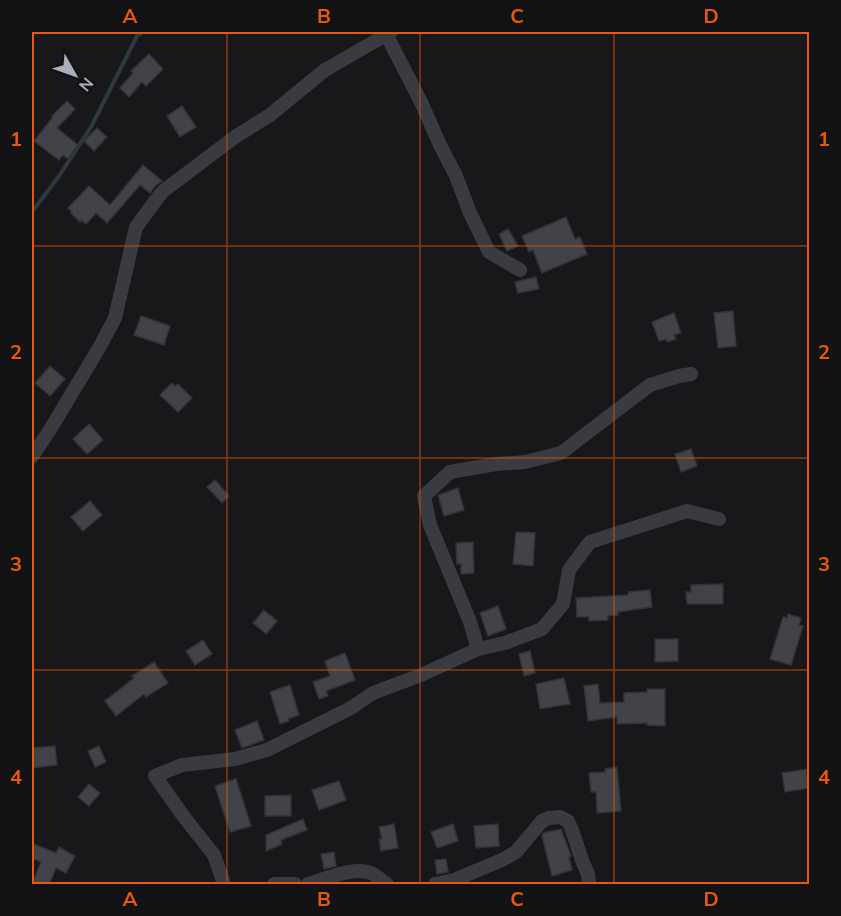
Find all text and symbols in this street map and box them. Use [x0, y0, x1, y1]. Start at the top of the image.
text: A [123, 3, 138, 28]
text: B [317, 3, 331, 28]
text: C [510, 3, 524, 28]
text: D [703, 3, 719, 28]
north arrow [45, 45, 105, 105]
text: N [75, 74, 98, 96]
text: 1 [10, 126, 22, 151]
text: 1 [818, 126, 830, 151]
text: 2 [10, 339, 22, 364]
text: 2 [818, 339, 830, 364]
text: 3 [10, 551, 22, 576]
text: 3 [818, 551, 830, 576]
text: 4 [10, 764, 22, 789]
text: 4 [818, 764, 830, 789]
text: A [123, 886, 138, 911]
text: B [317, 886, 331, 911]
text: C [510, 886, 524, 911]
text: D [703, 886, 719, 911]

